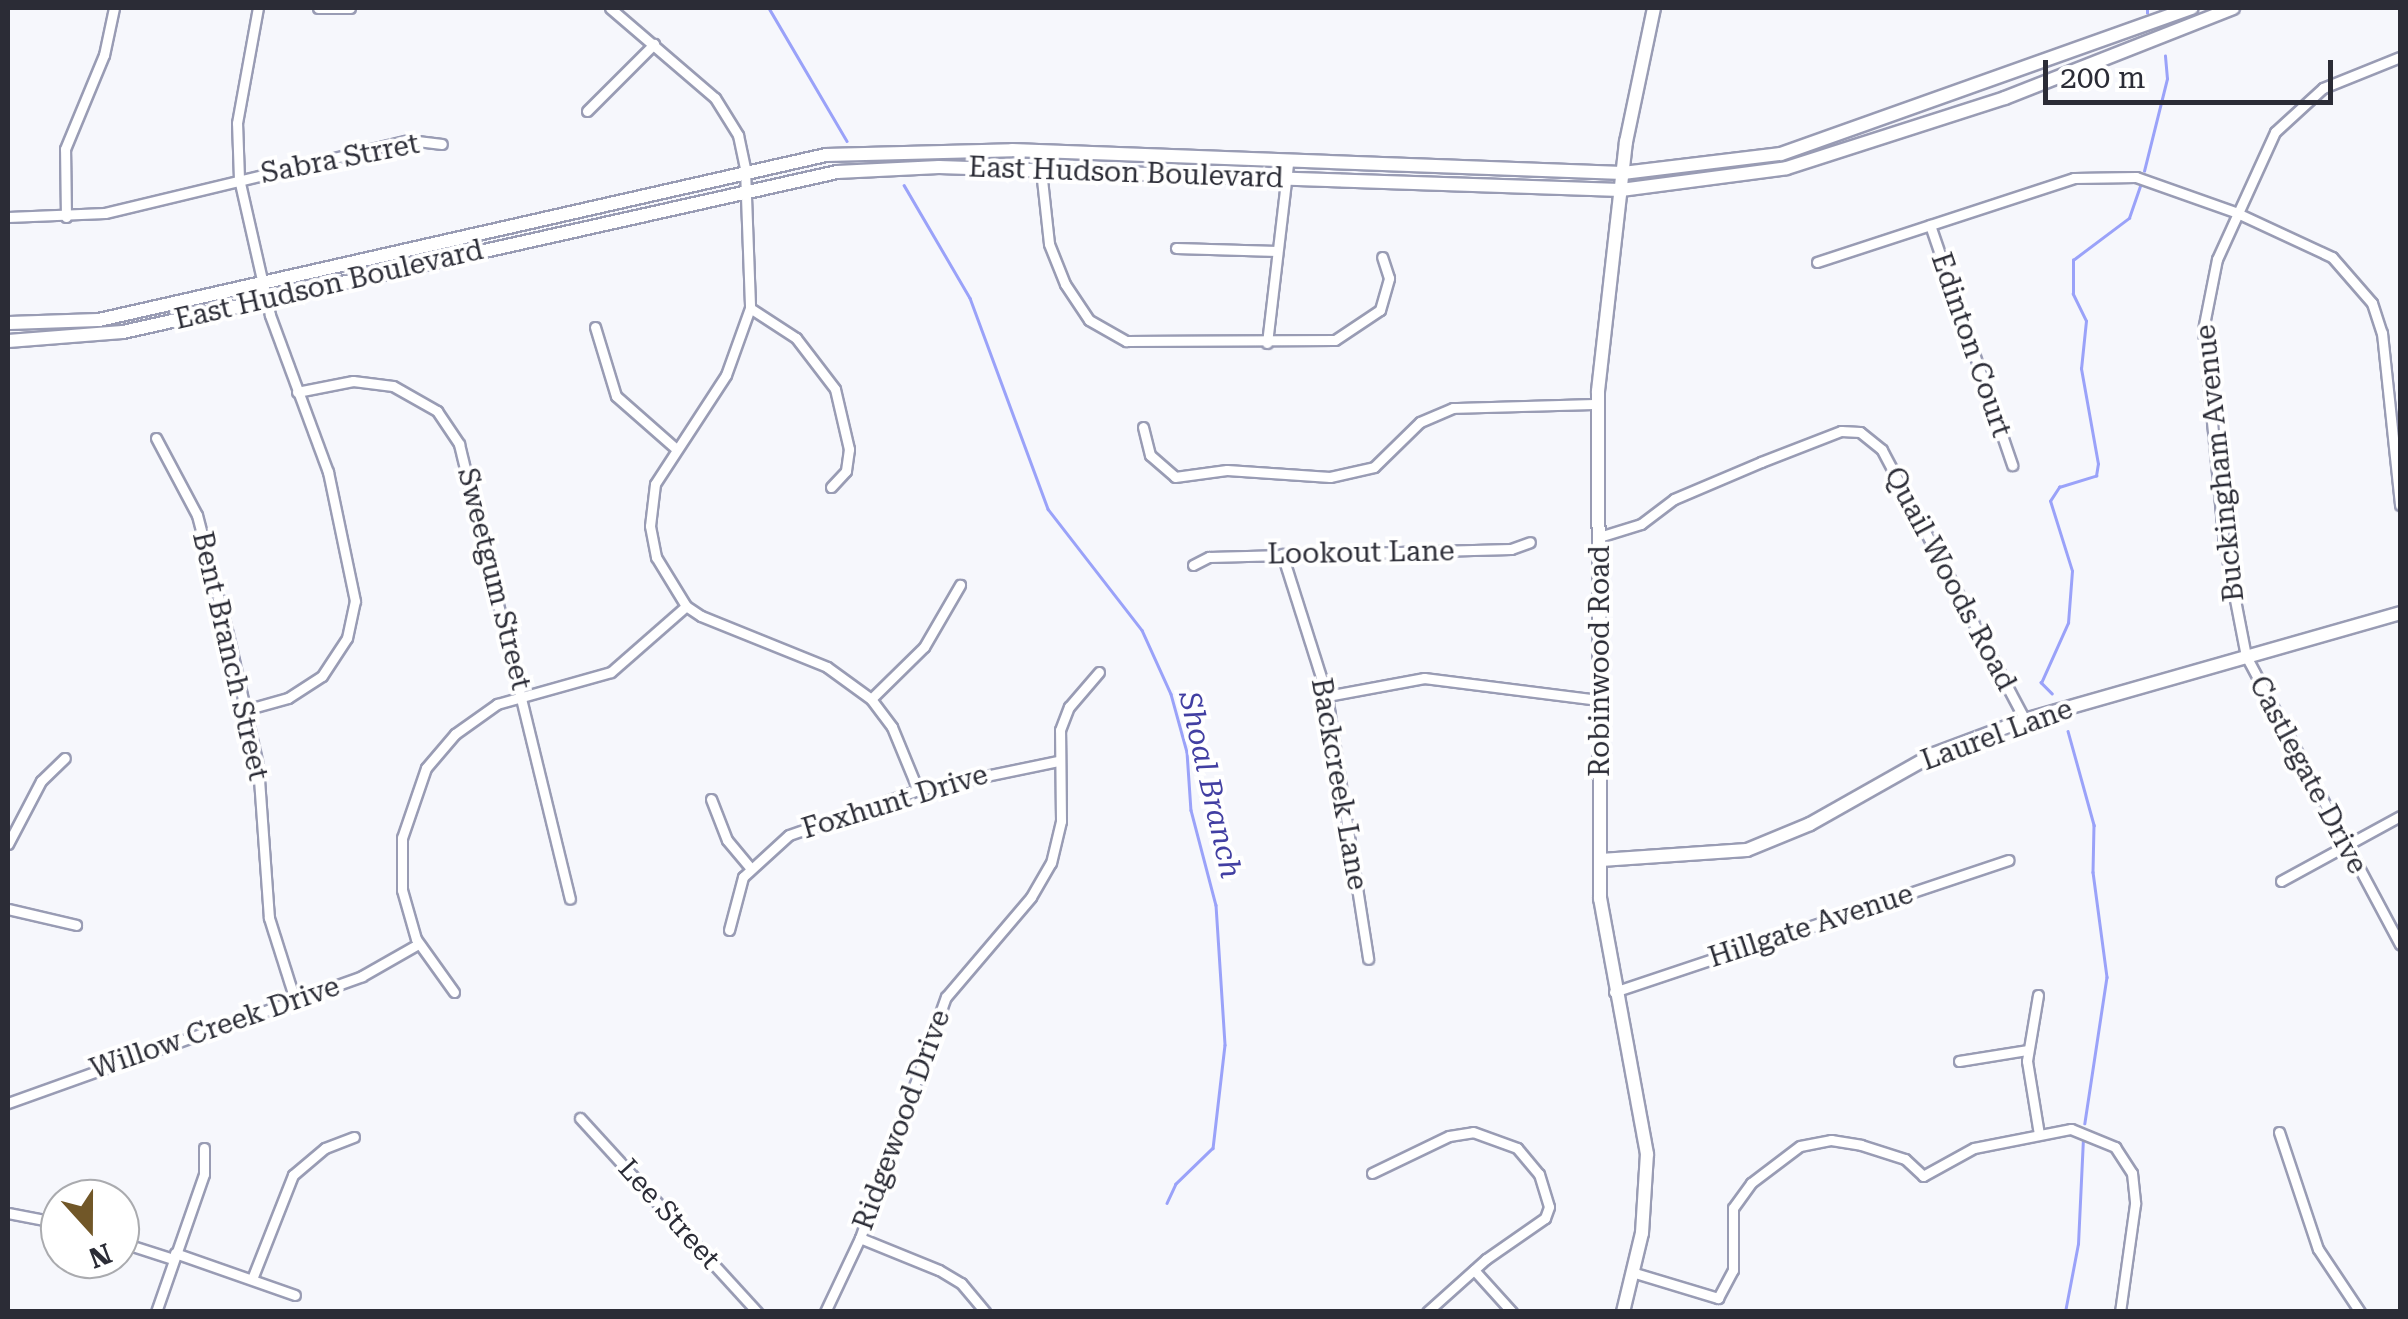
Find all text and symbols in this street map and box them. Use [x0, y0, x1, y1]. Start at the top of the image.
scale bar [2048, 40, 2338, 102]
text: 200 m [2060, 60, 2145, 95]
street label: Sabra Strret [258, 127, 422, 191]
street label: East Hudson Boulevard [968, 151, 1284, 195]
street label: East Hudson Boulevard [172, 233, 486, 337]
street label: Edinton Court [1924, 248, 2018, 442]
street label: Buckingham Avenue [2189, 323, 2251, 603]
street label: Quail Woods Road [1877, 461, 2023, 697]
street label: Sweetgum Street [450, 465, 538, 693]
street label: Bent Branch Street [185, 528, 275, 784]
street label: Lookout Lane [1267, 535, 1455, 571]
street label: Robinwood Road [1583, 545, 1617, 777]
street label: Castlegate Drive [2242, 670, 2374, 880]
street label: Backcreek Lane [1304, 675, 1374, 893]
water label: Shoal Branch [1171, 688, 1249, 882]
street label: Laurel Lane [1917, 692, 2077, 778]
street label: Foxhunt Drive [798, 758, 992, 846]
street label: Hillgate Avenue [1705, 877, 1917, 975]
street label: Willow Creek Drive [86, 970, 344, 1086]
street label: Ridgewood Drive [847, 1005, 957, 1235]
street label: Lee Street [611, 1152, 727, 1276]
north arrow [40, 1179, 140, 1279]
text: N [84, 1236, 116, 1275]

